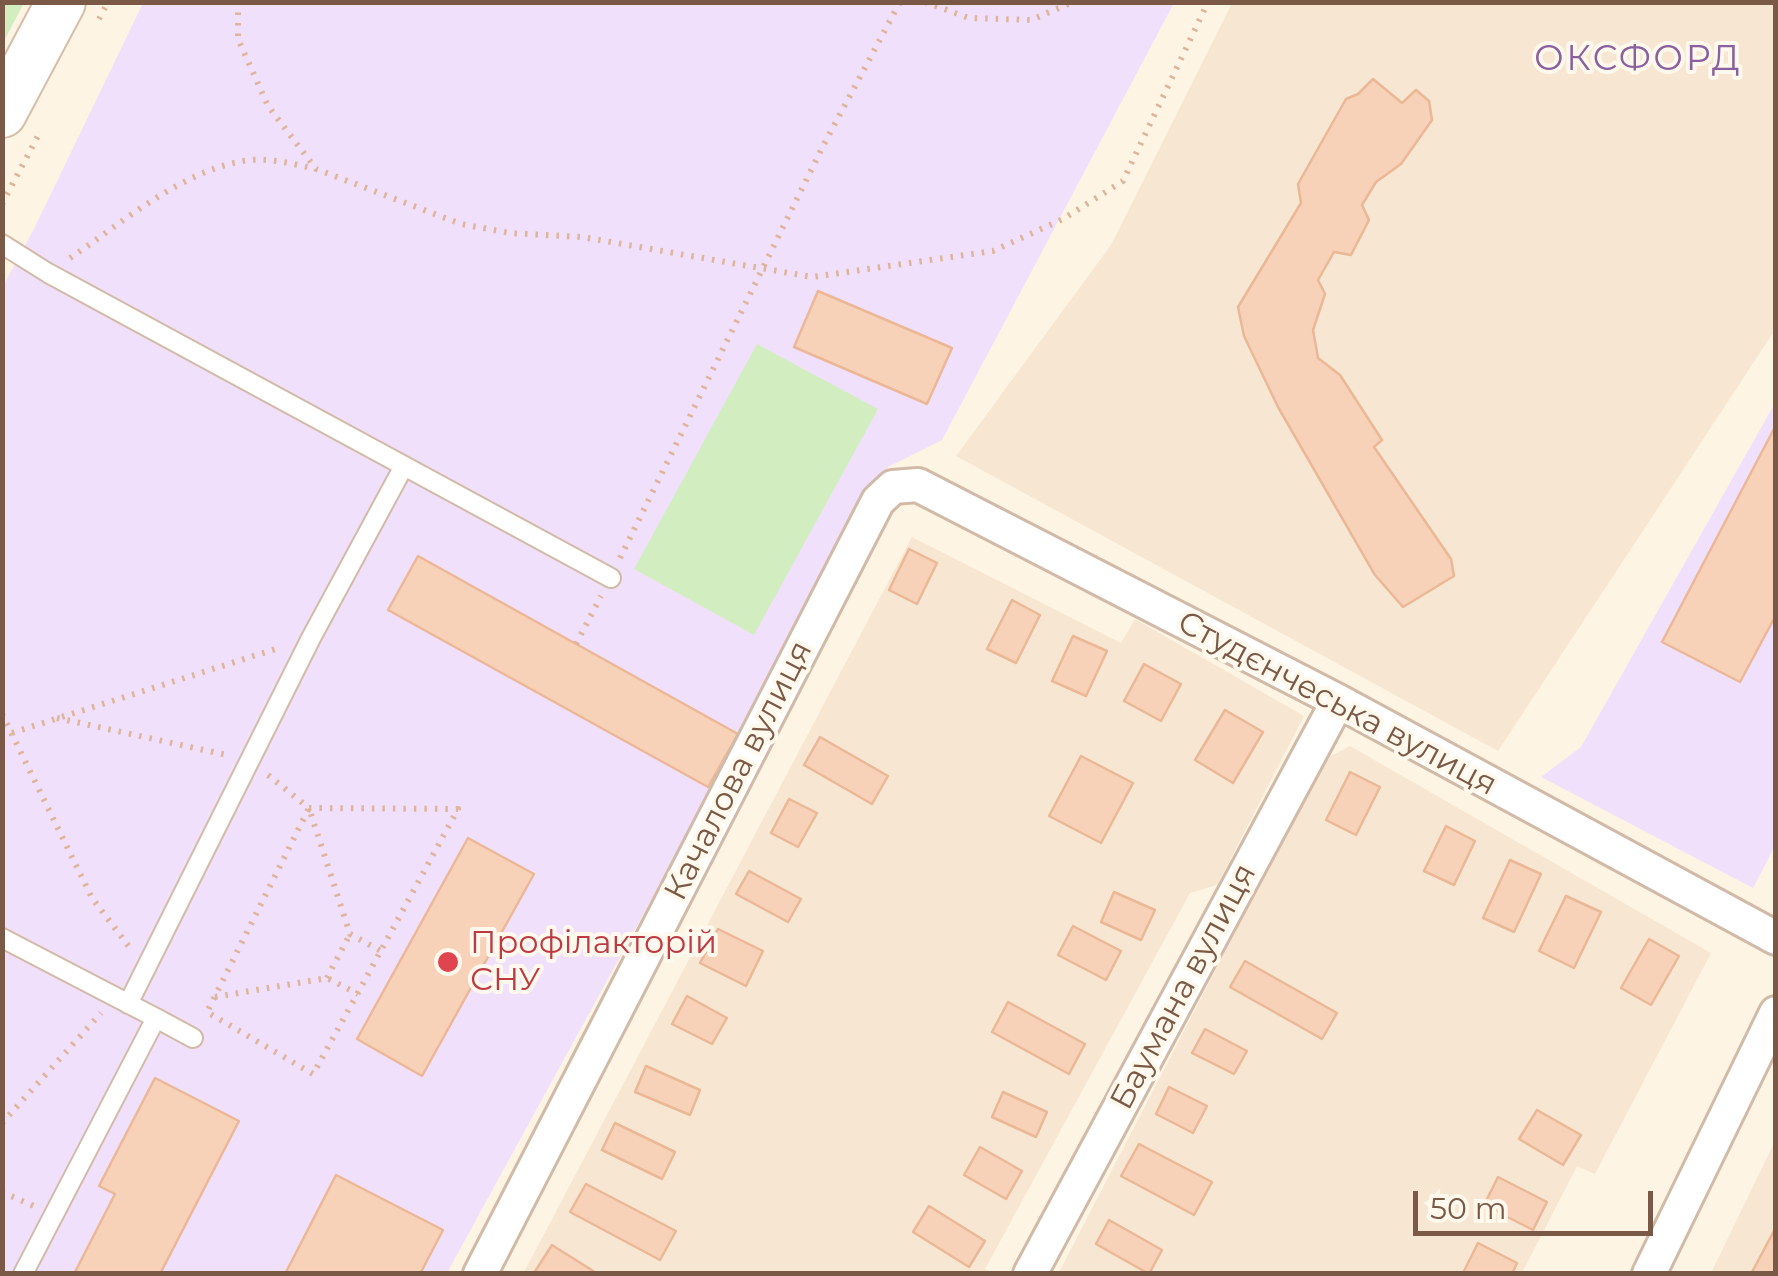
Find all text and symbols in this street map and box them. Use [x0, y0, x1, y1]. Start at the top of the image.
district label: ОКСФОРД [1534, 39, 1742, 81]
street label: Студєнчеська вулиця [1171, 604, 1503, 804]
street label: Качалова вулиця [657, 635, 821, 907]
street label: Баумана вулиця [1103, 858, 1265, 1116]
place label: Профілакторій СНУ [470, 925, 717, 1000]
marker: Профілакторій СНУ [435, 949, 461, 975]
scale bar [1418, 1171, 1658, 1233]
text: 50 m [1430, 1190, 1507, 1227]

